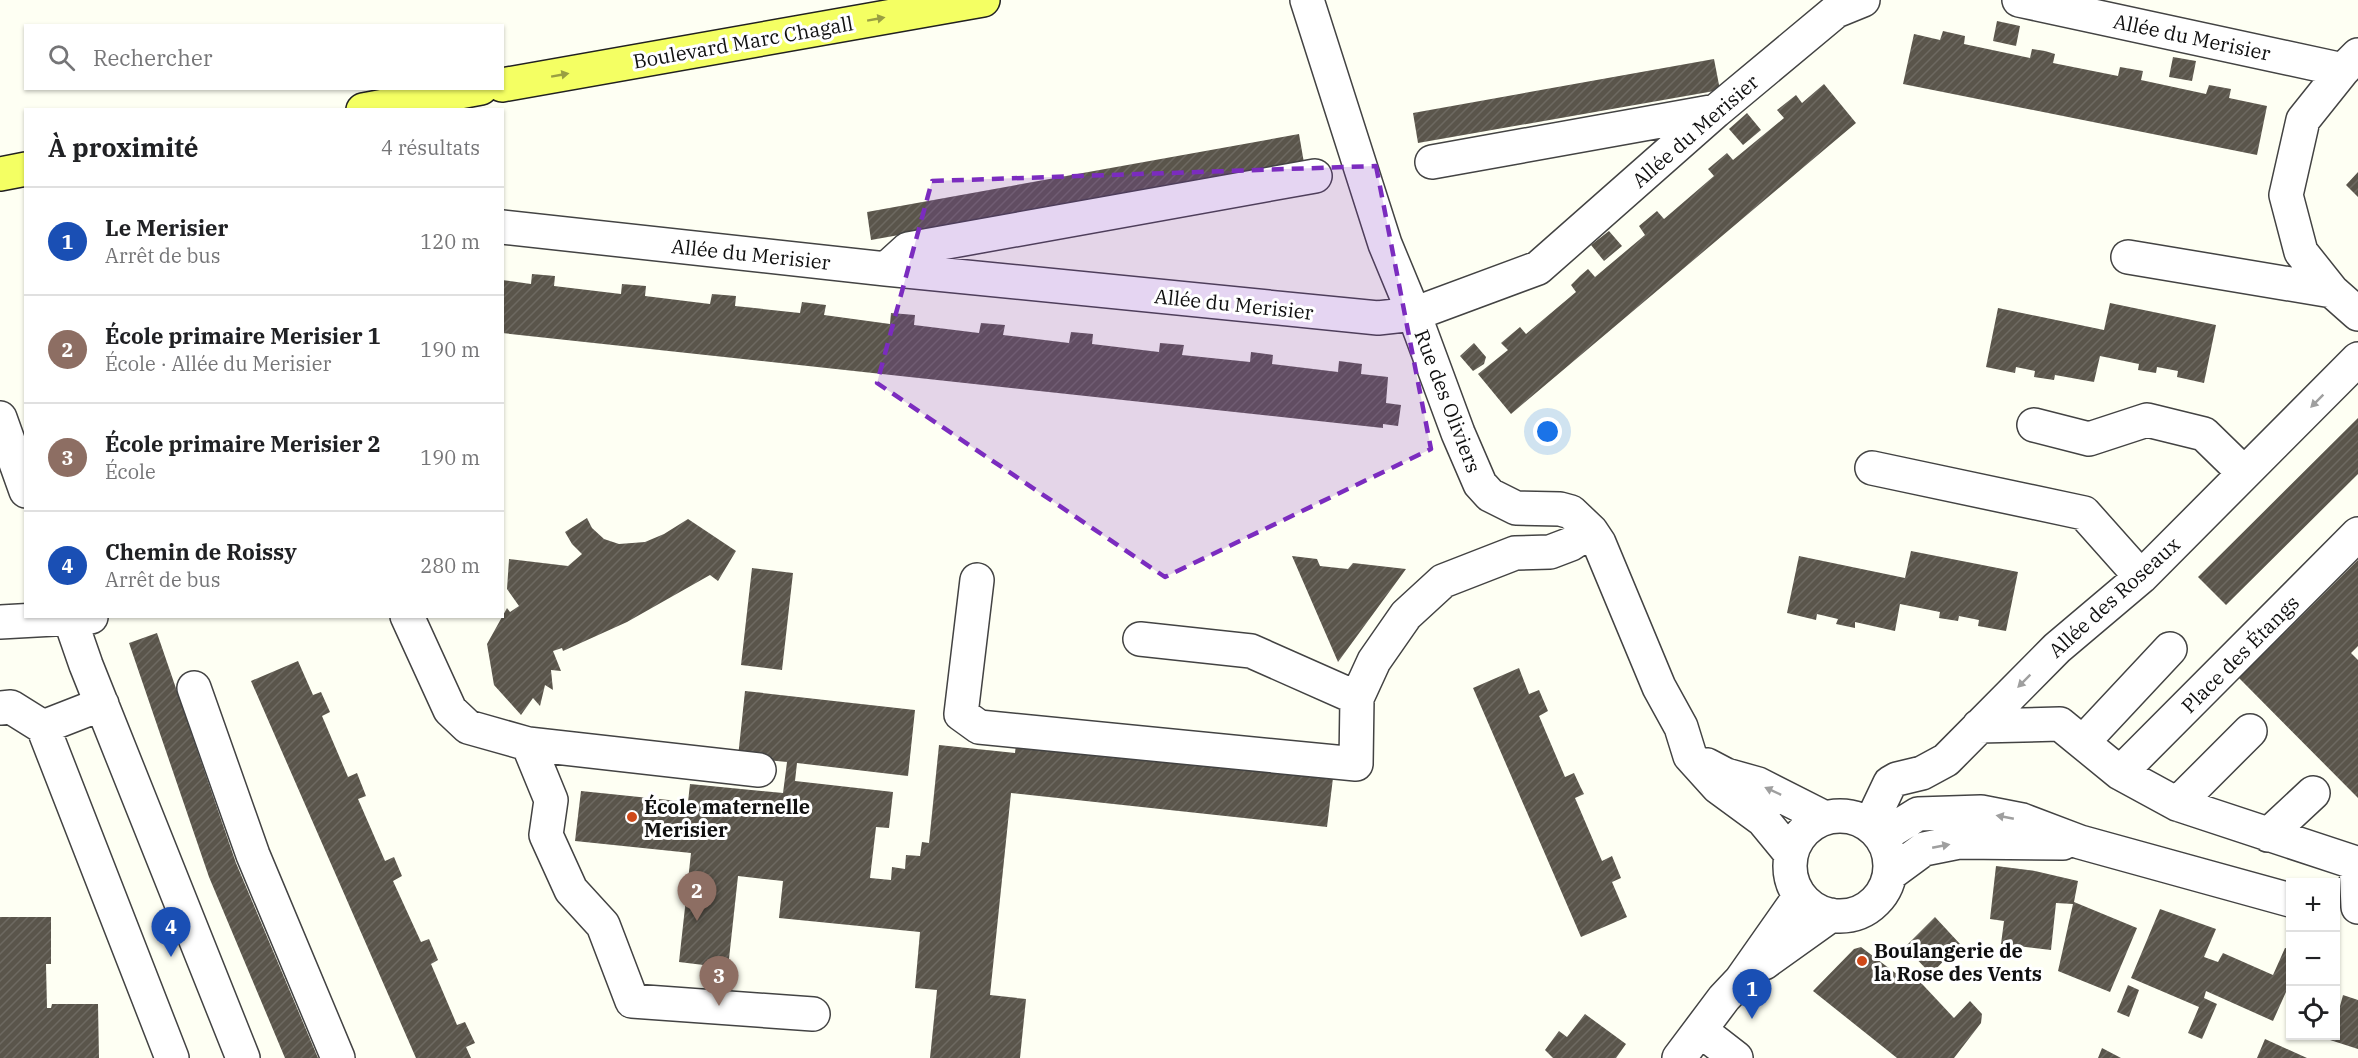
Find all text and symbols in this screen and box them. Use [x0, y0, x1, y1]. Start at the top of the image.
street label: Allée du Merisier [2111, 7, 2273, 67]
street label: Boulevard Marc Chagall [631, 9, 855, 75]
one-way arrow [867, 14, 886, 23]
search box [24, 24, 504, 90]
icon: search [45, 41, 78, 74]
text: Rechercher [93, 43, 212, 72]
street label: Allée du Merisier [1626, 68, 1764, 194]
one-way arrow [551, 70, 570, 79]
text: À proximité [48, 130, 199, 164]
text: 4 résultats [381, 134, 480, 161]
text: Le Merisier [105, 213, 228, 242]
text: 1 [62, 228, 74, 255]
text: 120 m [420, 228, 480, 255]
street label: Allée du Merisier [670, 232, 832, 276]
text: Arrêt de bus [105, 242, 220, 269]
street label: Allée du Merisier [1153, 282, 1315, 326]
text: École primaire Merisier 1 [105, 321, 381, 350]
street label: Rue des Oliviers [1408, 326, 1488, 476]
text: 2 [62, 336, 74, 363]
text: 190 m [420, 336, 480, 363]
text: École · Allée du Merisier [105, 350, 331, 377]
one-way arrow [2310, 393, 2324, 407]
your location [1533, 417, 1562, 446]
text: École primaire Merisier 2 [105, 429, 381, 458]
text: 3 [62, 444, 74, 471]
text: 190 m [420, 444, 480, 471]
text: École [105, 458, 156, 485]
street label: Allée des Roseaux [2042, 531, 2186, 663]
text: Chemin de Roissy [105, 537, 297, 566]
text: 4 [62, 552, 74, 579]
text: 280 m [420, 552, 480, 579]
text: Arrêt de bus [105, 566, 220, 593]
street label: Place des Étangs [2175, 589, 2305, 719]
one-way arrow [2018, 673, 2032, 687]
one-way arrow [1765, 786, 1782, 795]
place label: École maternelle Merisier [644, 793, 810, 843]
marker: École maternelle Merisier [625, 810, 639, 824]
one-way arrow [1995, 812, 2014, 821]
one-way arrow [1931, 841, 1950, 850]
pin: 2 [678, 872, 716, 921]
map controls [2286, 878, 2340, 1040]
button: + [2286, 878, 2340, 932]
pin: 4 [152, 908, 190, 957]
button: − [2286, 932, 2340, 986]
place label: Boulangerie de la Rose des Vents [1874, 937, 2042, 987]
marker: Boulangerie de la Rose des Vents [1855, 954, 1869, 968]
pin: 3 [700, 956, 738, 1006]
pin: 1 [1732, 970, 1772, 1019]
button: locate [2286, 986, 2340, 1040]

